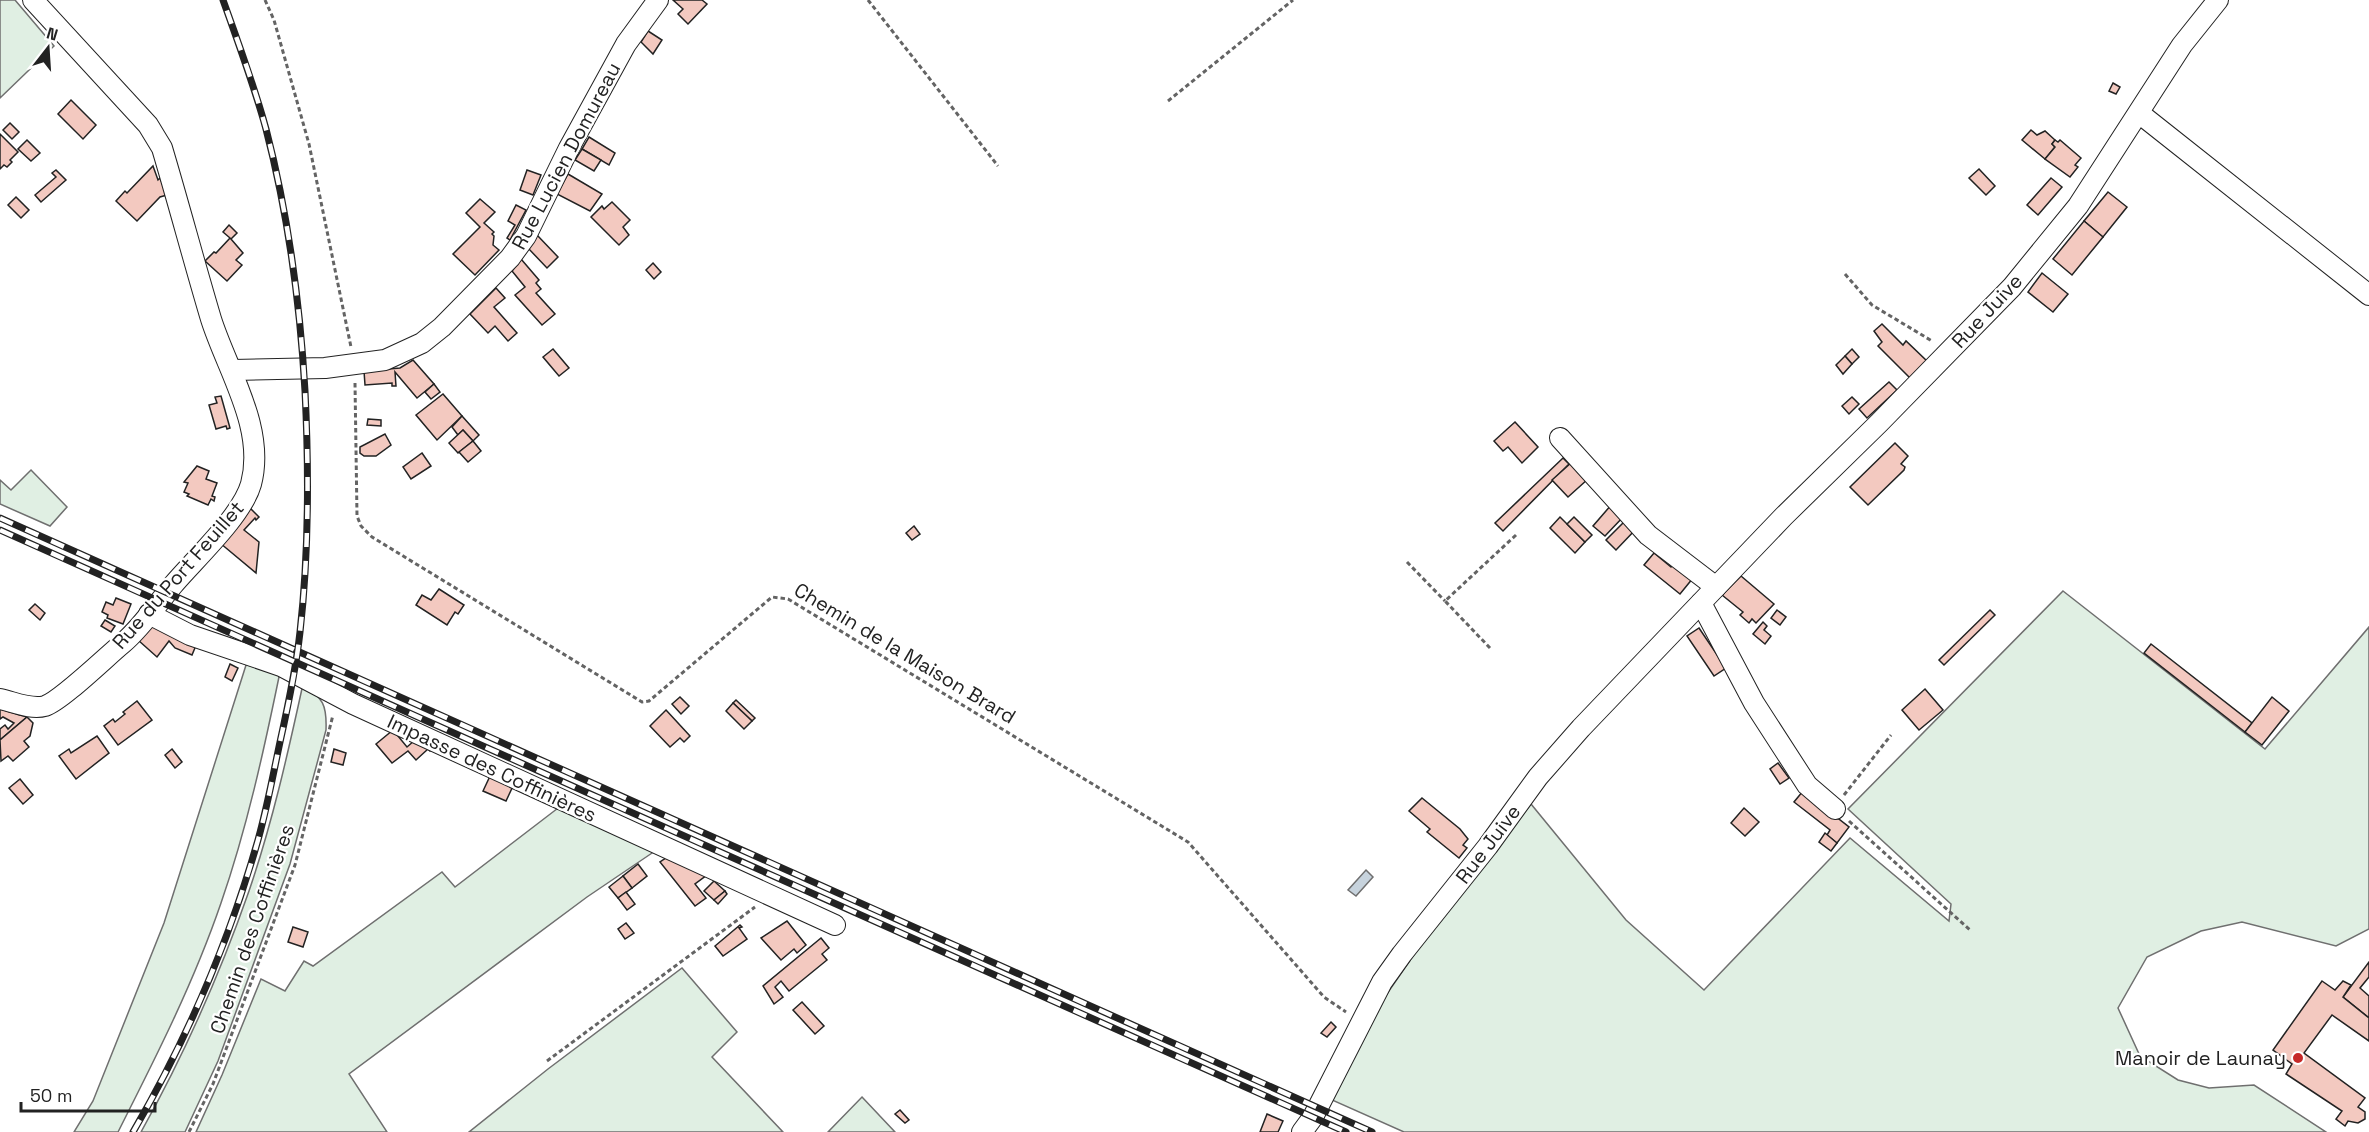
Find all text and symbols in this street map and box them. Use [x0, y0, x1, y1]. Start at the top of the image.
north arrow [18, 18, 78, 78]
text: N [44, 23, 60, 46]
street label: Rue Lucien Domureau [506, 58, 626, 254]
street label: Rue Juive [1946, 268, 2028, 354]
street label: Rue du Port Feuillet [106, 495, 250, 655]
street label: Chemin de la Maison Brard [790, 576, 1020, 730]
street label: Impasse des Coffinières [383, 708, 601, 828]
street label: Rue Juive [1450, 799, 1526, 889]
street label: Chemin des Coffinières [204, 821, 300, 1037]
place label: Manoir de Launay [2115, 1045, 2286, 1071]
marker: Manoir de Launay [2291, 1051, 2305, 1065]
scale bar [21, 1075, 154, 1113]
text: 50 m [30, 1084, 72, 1107]

